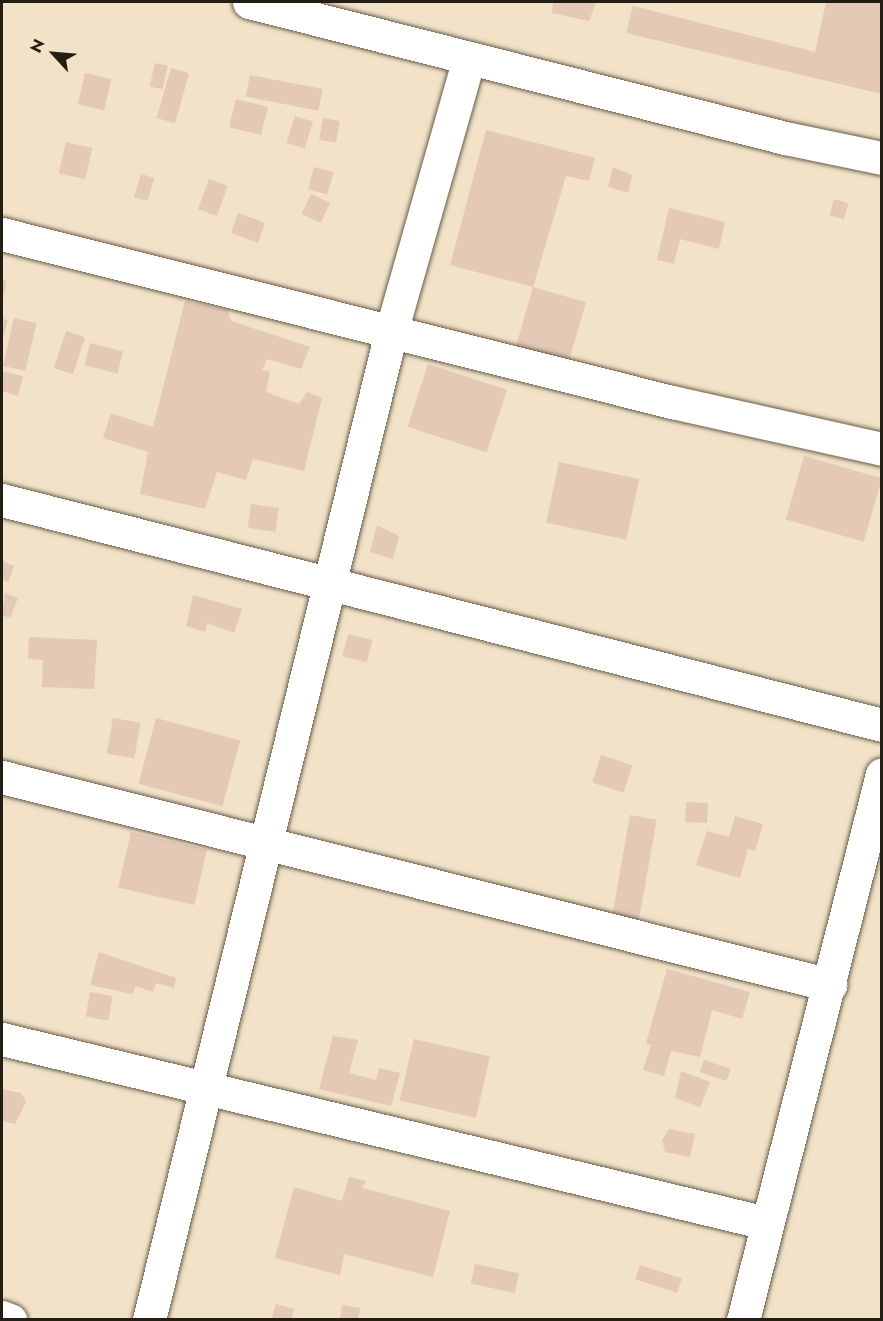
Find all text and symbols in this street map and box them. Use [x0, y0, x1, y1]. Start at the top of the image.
north arrow [24, 24, 84, 84]
text: N [24, 35, 50, 57]

